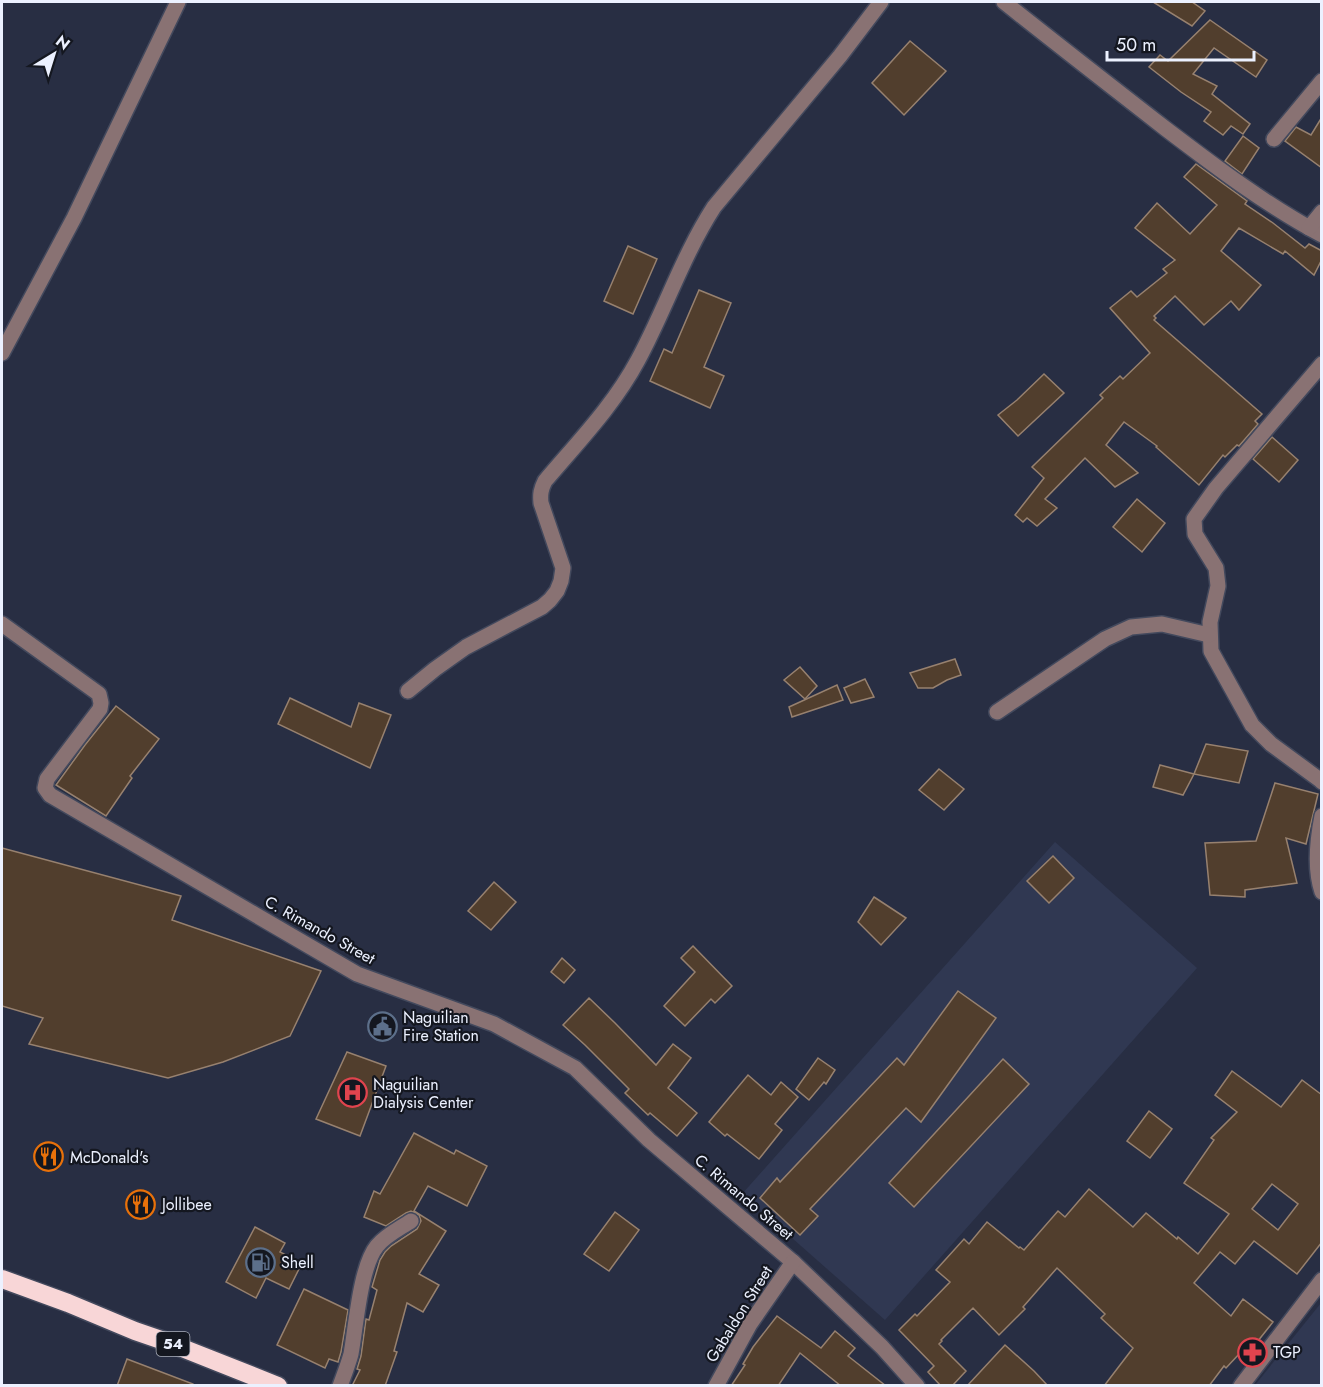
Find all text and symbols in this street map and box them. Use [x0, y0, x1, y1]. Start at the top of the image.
north arrow [24, 24, 84, 84]
scale bar [1107, 24, 1254, 62]
text: N [51, 30, 75, 56]
text: 50 m [1116, 32, 1156, 58]
street label: C. Rimando Street [261, 890, 379, 970]
place label: Naguilian Fire Station [403, 1006, 479, 1047]
public building icon: Naguilian Fire Station [366, 1010, 398, 1042]
place label: Naguilian Dialysis Center [373, 1073, 474, 1114]
hospital icon: Naguilian Dialysis Center [336, 1077, 368, 1109]
restaurant icon: McDonald's [33, 1141, 65, 1173]
place label: McDonald's [70, 1146, 149, 1169]
street label: C. Rimando Street [690, 1149, 799, 1245]
restaurant icon: Jollibee [125, 1188, 157, 1220]
place label: Jollibee [160, 1193, 212, 1216]
fuel station icon: Shell [244, 1246, 276, 1278]
place label: Shell [281, 1251, 314, 1274]
street label: Gabaldon Street [700, 1261, 778, 1367]
road number: 54 [156, 1332, 190, 1356]
pharmacy icon: TGP [1236, 1336, 1268, 1368]
place label: TGP [1273, 1341, 1301, 1364]

